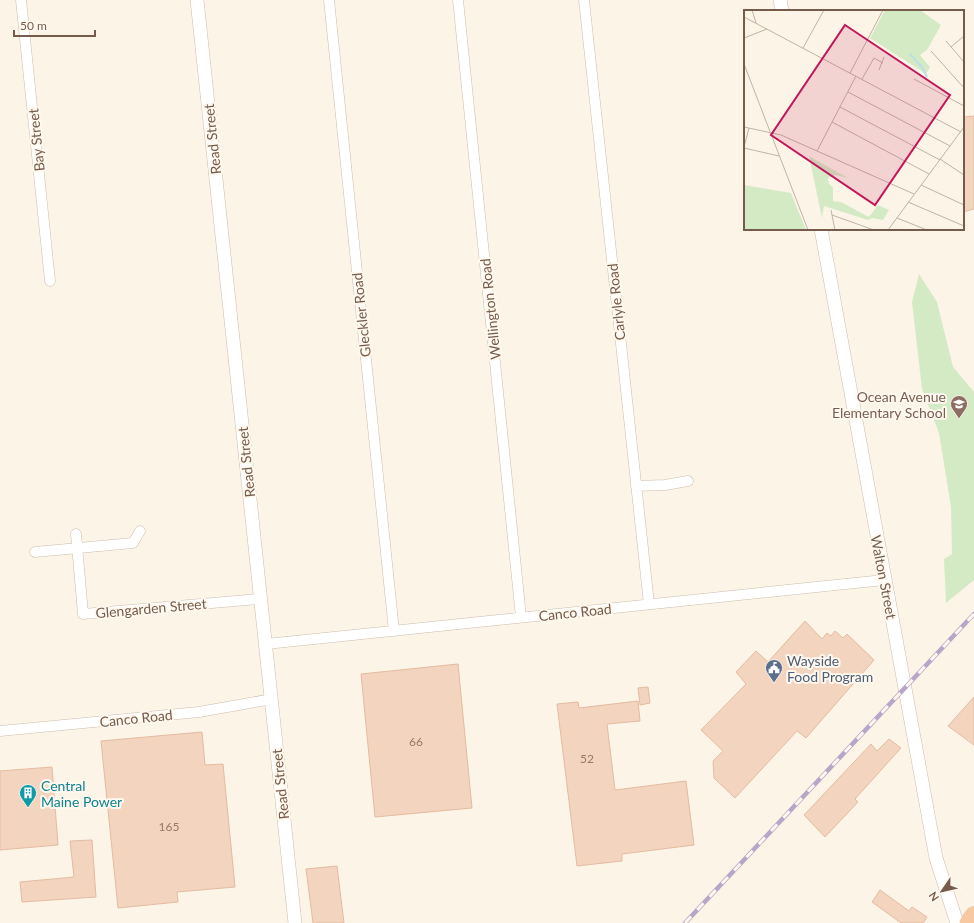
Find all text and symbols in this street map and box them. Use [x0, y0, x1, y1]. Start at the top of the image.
inset map [744, 10, 964, 230]
scale bar [14, 12, 95, 38]
text: 50 m [20, 18, 47, 33]
street label: Read Street [200, 103, 224, 175]
street label: Bay Street [24, 108, 48, 172]
street label: Wellington Road [476, 258, 504, 360]
street label: Carlyle Road [604, 263, 628, 341]
street label: Gleckler Road [348, 272, 374, 358]
place label: Ocean Avenue Elementary School [832, 388, 946, 421]
school or university icon: Ocean Avenue Elementary School [949, 394, 969, 419]
street label: Read Street [234, 426, 258, 498]
street label: Walton Street [868, 534, 900, 620]
street label: Glengarden Street [95, 595, 207, 621]
street label: Canco Road [538, 600, 612, 624]
place label: Wayside Food Program [787, 652, 873, 685]
public building icon: Wayside Food Program [764, 658, 784, 683]
street label: Canco Road [99, 706, 173, 730]
house number: 66 [409, 734, 423, 749]
street label: Read Street [268, 748, 292, 820]
house number: 52 [580, 751, 594, 766]
place label: Central Maine Power [41, 777, 122, 810]
building icon: Central Maine Power [18, 783, 38, 808]
house number: 165 [159, 819, 179, 834]
north arrow [922, 871, 962, 911]
text: N [926, 890, 941, 904]

